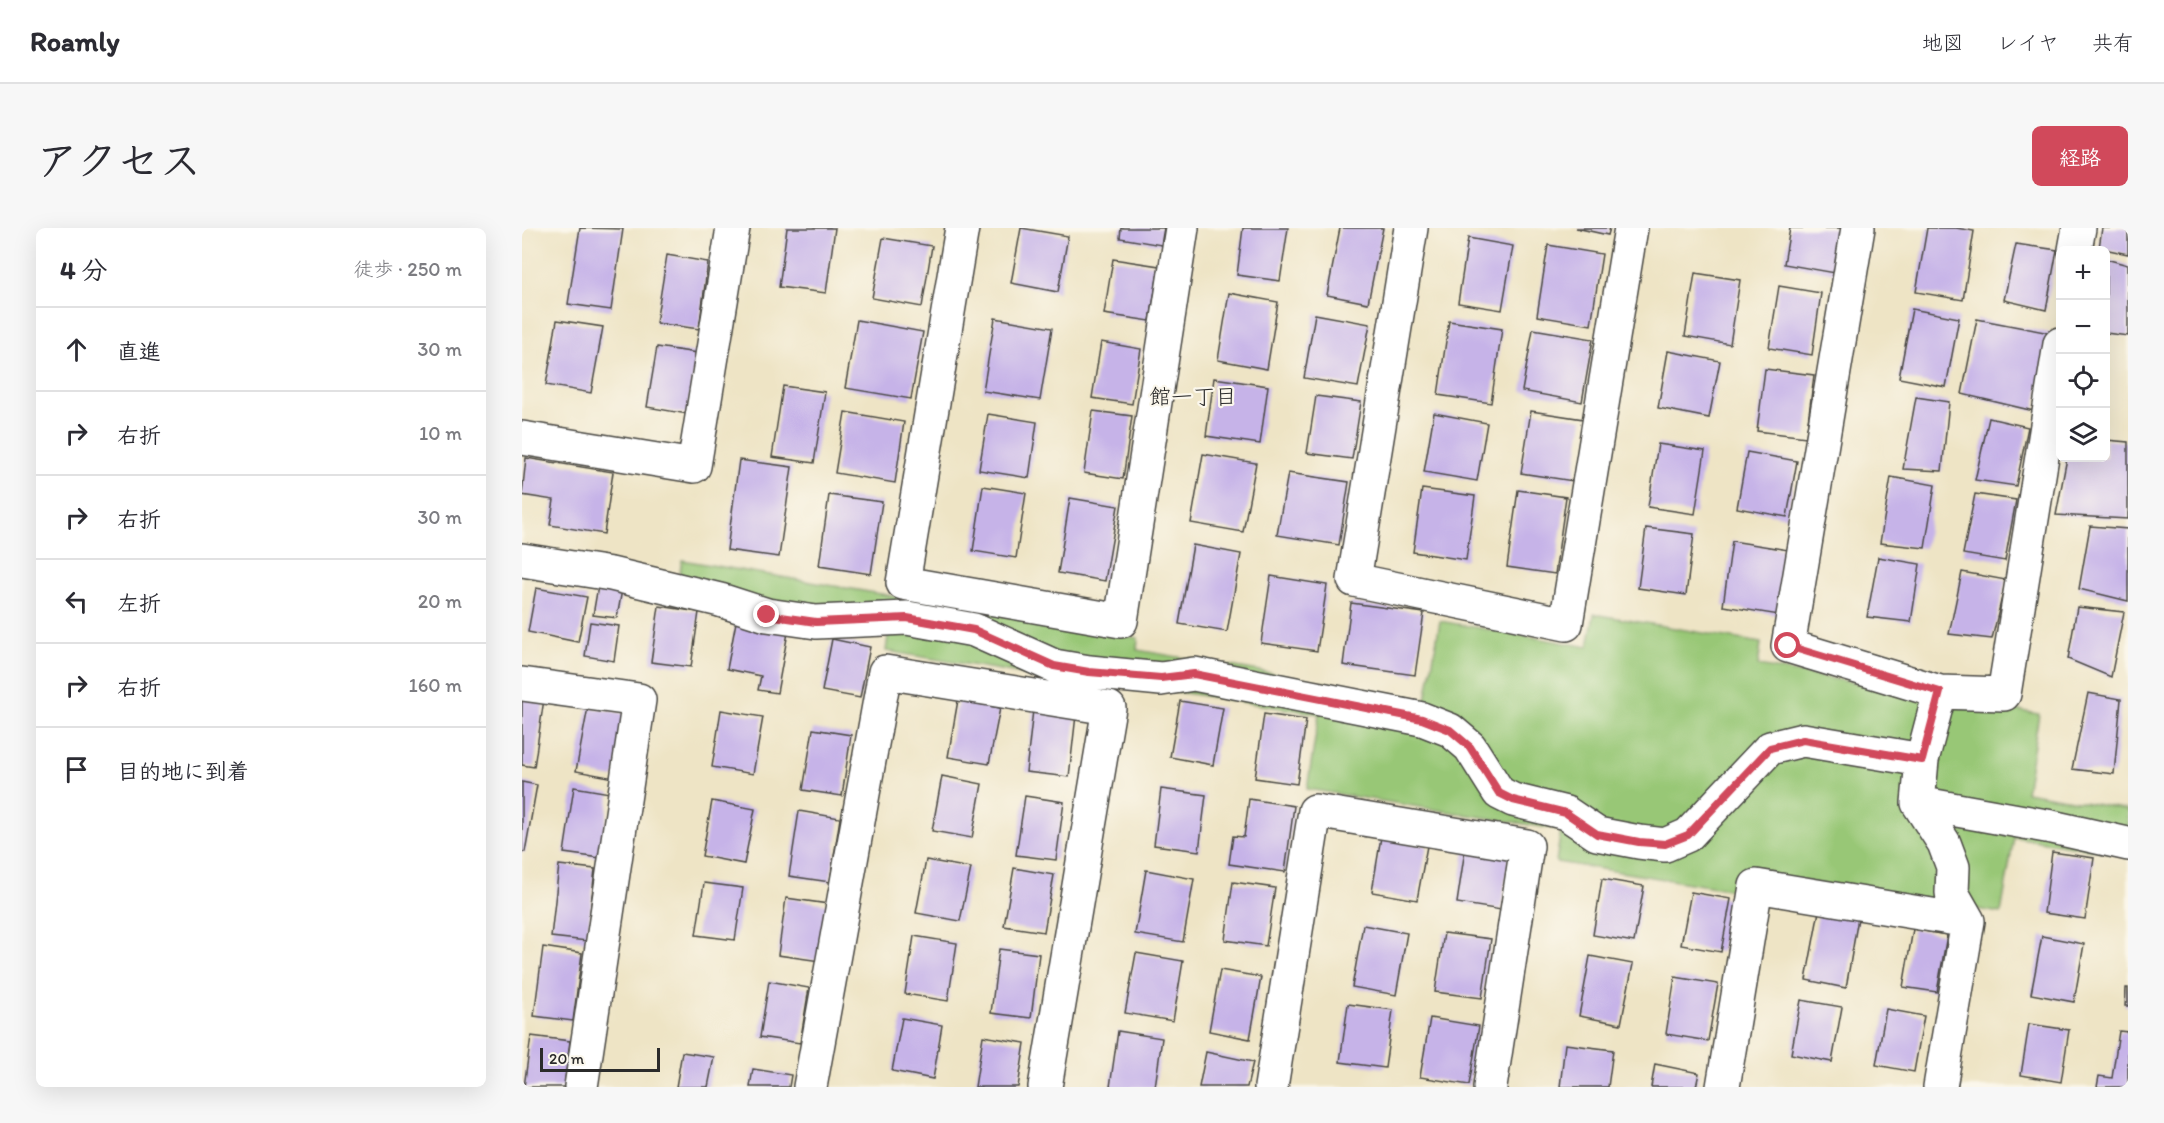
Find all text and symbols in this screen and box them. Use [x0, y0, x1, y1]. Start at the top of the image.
text: Roamly [30, 24, 120, 58]
text: 地図 [1922, 30, 1964, 55]
text: レイヤ [1997, 30, 2059, 55]
text: 共有 [2092, 30, 2134, 55]
button: 経路 [2032, 126, 2128, 186]
text: アクセス [36, 135, 201, 186]
map controls [2056, 246, 2110, 462]
button: + [2056, 246, 2110, 300]
text: 4 分 [60, 254, 107, 286]
text: 徒歩 · 250 m [354, 257, 462, 281]
button: − [2056, 300, 2110, 354]
icon: ahead [60, 333, 93, 366]
text: 30 m [417, 337, 462, 361]
text: 直進 [117, 338, 161, 365]
button: locate [2056, 354, 2110, 408]
district label: 館一丁目 [1149, 383, 1237, 410]
button: layers [2056, 408, 2110, 462]
icon: right [60, 417, 93, 450]
text: 10 m [419, 421, 462, 445]
text: 右折 [117, 422, 161, 449]
icon: right [60, 501, 93, 534]
text: 30 m [417, 505, 462, 529]
text: 右折 [117, 506, 161, 533]
icon: left [60, 585, 93, 618]
text: 20 m [418, 589, 462, 613]
text: 左折 [117, 590, 161, 617]
route end [753, 601, 779, 627]
route start [1774, 632, 1800, 658]
icon: right [60, 669, 93, 702]
text: 160 m [409, 673, 462, 697]
text: 右折 [117, 674, 161, 701]
icon: arrive [60, 753, 93, 786]
text: 目的地に到着 [117, 758, 249, 785]
scale bar [540, 1045, 660, 1072]
text: 20 m [549, 1049, 584, 1068]

